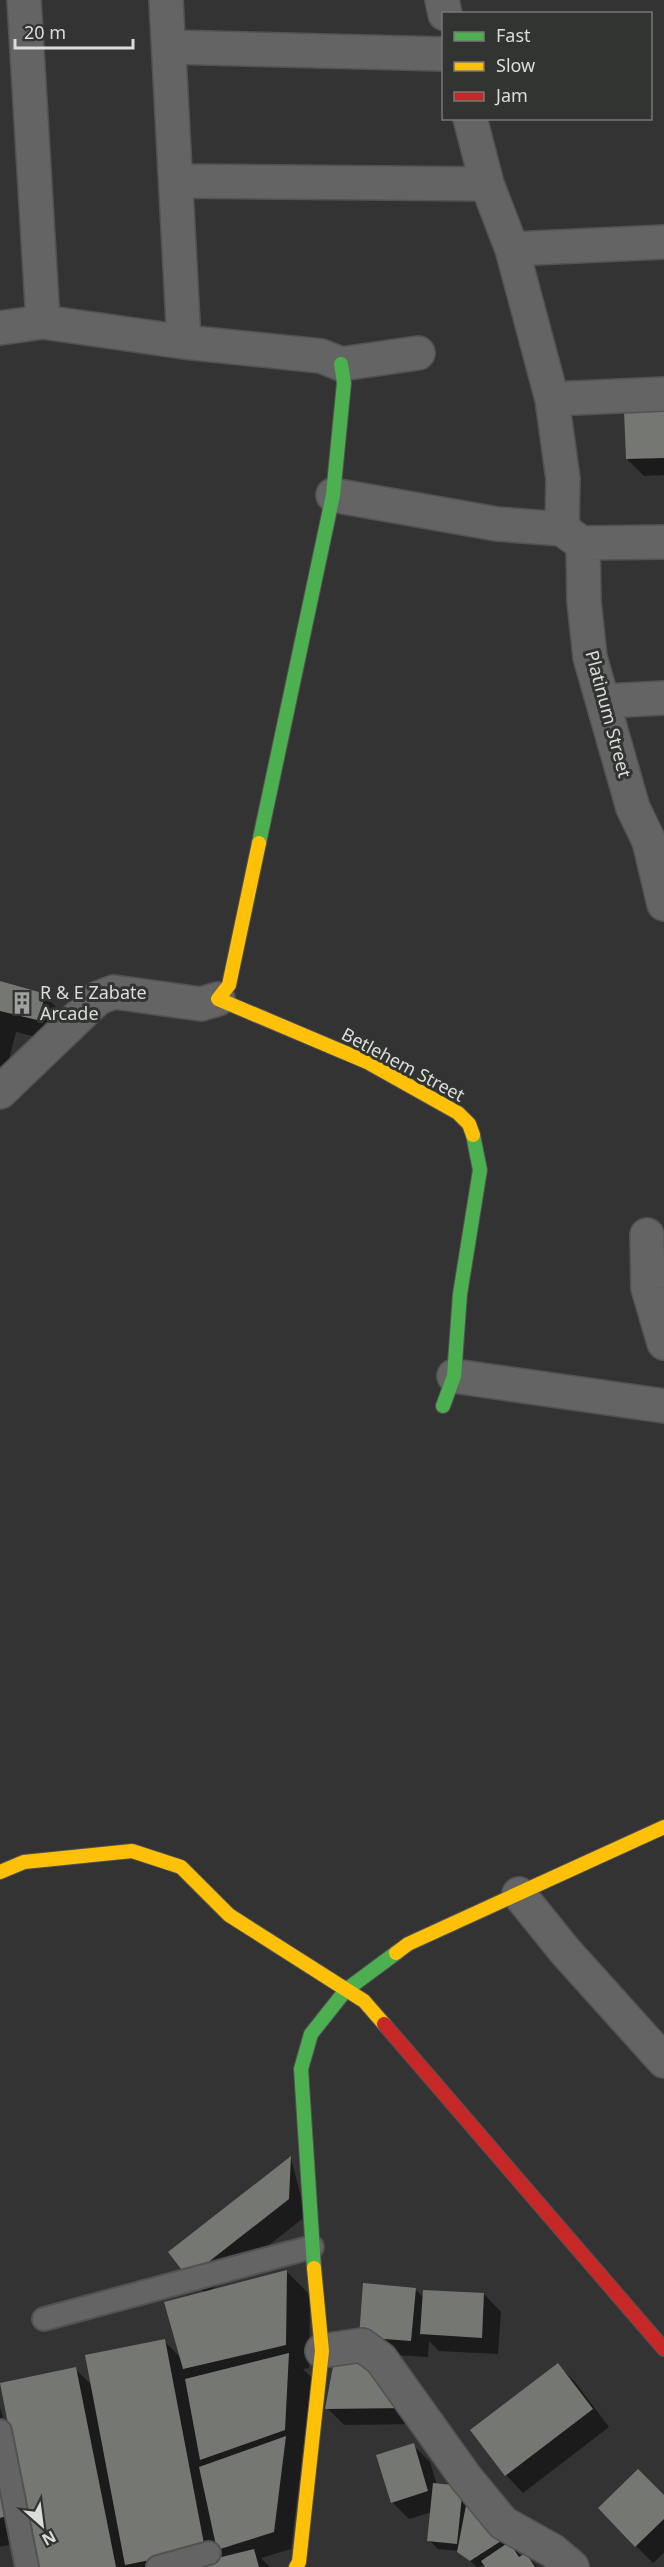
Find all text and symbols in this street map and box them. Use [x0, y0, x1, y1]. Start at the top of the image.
scale bar [15, 12, 134, 50]
legend [442, 12, 652, 120]
text: 20 m [24, 20, 66, 44]
text: Fast [496, 23, 531, 47]
text: Slow [496, 53, 535, 77]
text: Jam [494, 83, 528, 107]
street label: Platinum Street [580, 647, 638, 780]
place label: R & E Zabate Arcade [40, 980, 147, 1025]
building icon: R & E Zabate Arcade [9, 990, 35, 1016]
street label: Betlehem Street [338, 1022, 470, 1107]
north arrow [12, 2495, 72, 2555]
text: N [38, 2525, 60, 2551]

